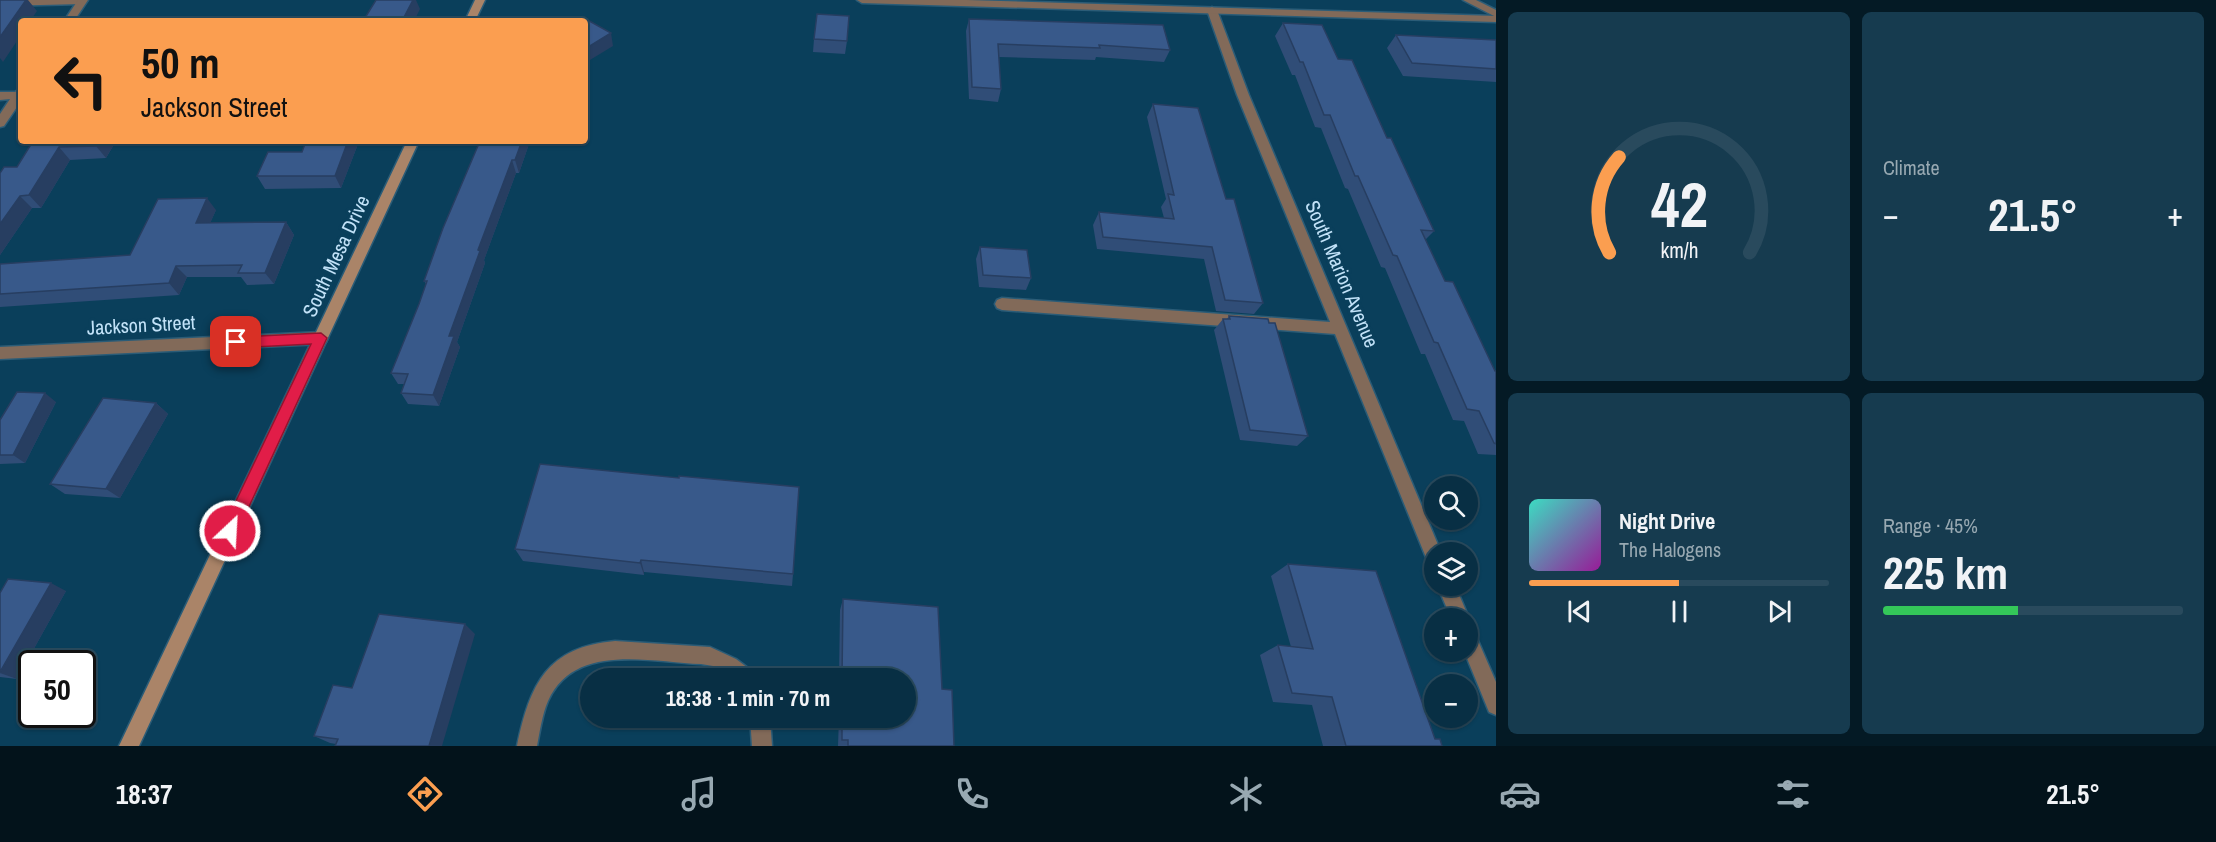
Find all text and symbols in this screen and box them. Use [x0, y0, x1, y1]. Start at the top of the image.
text: 50 m [141, 35, 220, 91]
icon: left [42, 42, 120, 120]
text: Jackson Street [141, 89, 287, 125]
text: Climate [1883, 154, 1940, 181]
text: 42 [1651, 162, 1707, 246]
text: 21.5° [1988, 184, 2078, 245]
street label: South Mesa Drive [296, 191, 376, 321]
text: − [1883, 192, 1899, 236]
text: + [2167, 192, 2183, 236]
street label: South Marion Avenue [1299, 196, 1386, 352]
text: km/h [1660, 237, 1698, 266]
street label: Jackson Street [86, 308, 196, 341]
pin [210, 316, 261, 367]
icon: arrive [219, 325, 252, 358]
map controls [1424, 476, 1478, 728]
button: search [1424, 476, 1478, 530]
position arrow [198, 499, 262, 563]
text: Night Drive [1619, 506, 1715, 536]
text: Range · 45% [1883, 512, 1978, 539]
text: The Halogens [1619, 536, 1721, 563]
button: layers [1424, 542, 1478, 596]
text: 225 km [1883, 542, 2008, 603]
icon: previous [1563, 595, 1596, 628]
icon: pause [1663, 595, 1696, 628]
icon: next [1763, 595, 1796, 628]
button: + [1424, 608, 1478, 662]
speed limit sign: 50 [18, 650, 96, 728]
button: − [1424, 674, 1478, 728]
text: 18:38 · 1 min · 70 m [666, 683, 830, 713]
icon: directions [404, 773, 446, 815]
icon: music [678, 773, 720, 815]
icon: phone [951, 773, 993, 815]
icon: climate [1225, 773, 1267, 815]
icon: car [1499, 773, 1541, 815]
icon: filters [1772, 773, 1814, 815]
text: 18:37 [116, 776, 172, 812]
text: 21.5° [2046, 776, 2100, 812]

